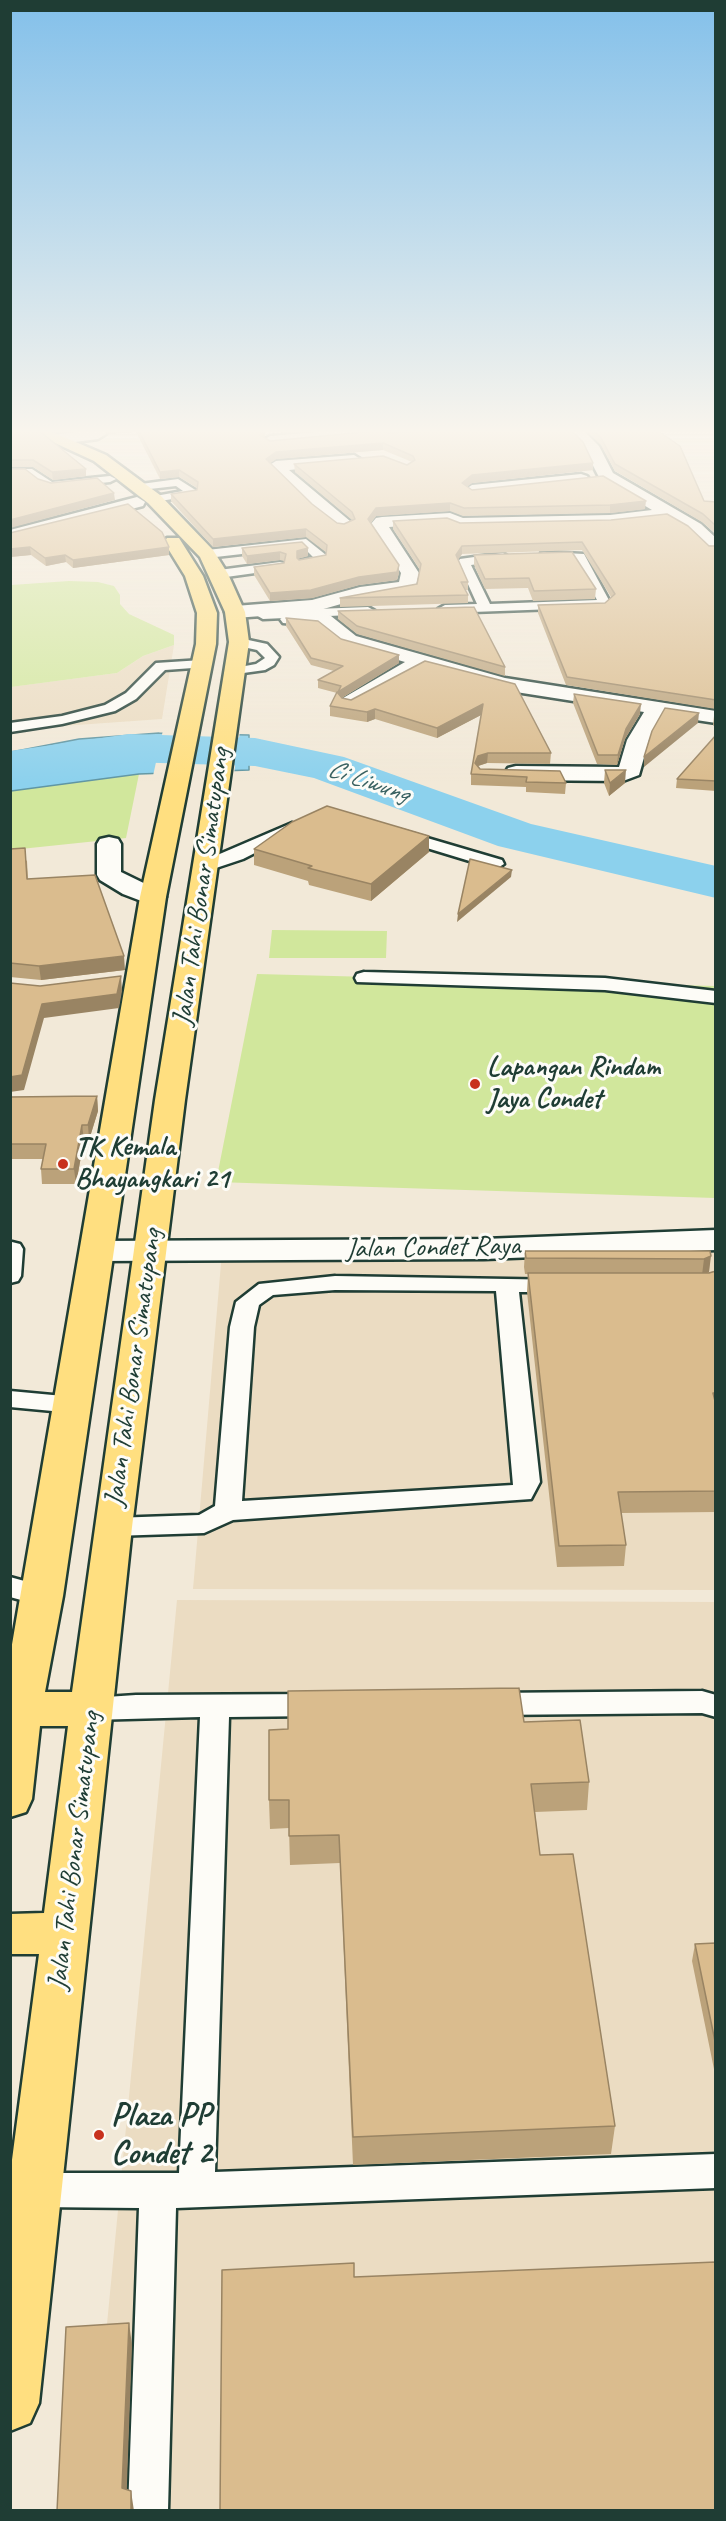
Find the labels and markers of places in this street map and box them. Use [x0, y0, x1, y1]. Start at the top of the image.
place label: Lapangan Rindam Jaya Condet [487, 1051, 660, 1117]
marker: Lapangan Rindam Jaya Condet [468, 1077, 482, 1091]
place label: TK Kemala Bhayangkari 21 [75, 1131, 229, 1197]
marker: TK Kemala Bhayangkari 21 [56, 1157, 70, 1171]
place label: Plaza PP Condet 2 [111, 2096, 212, 2174]
marker: Plaza PP Condet 2 [92, 2128, 106, 2142]

